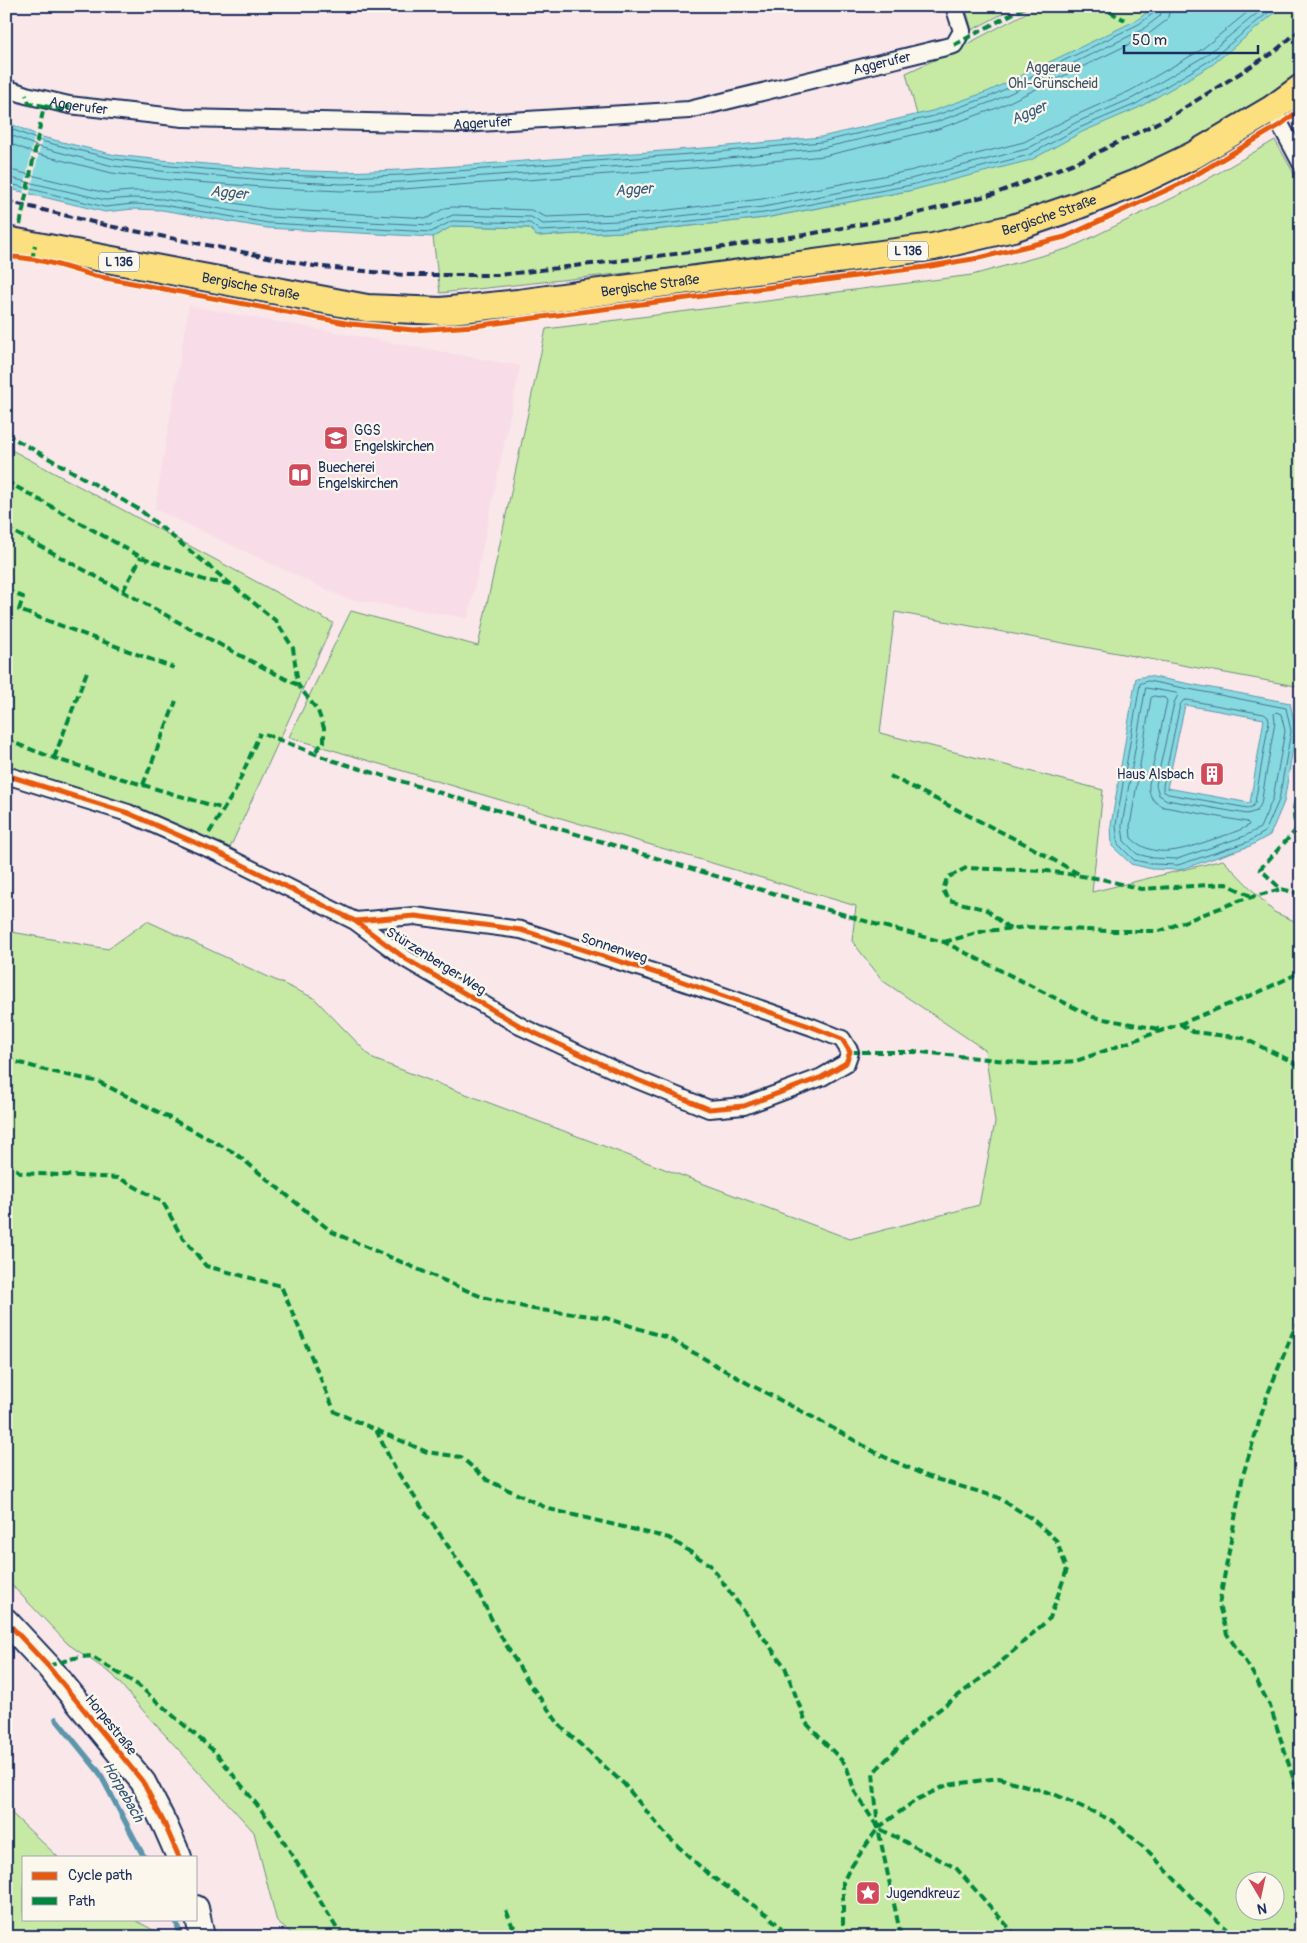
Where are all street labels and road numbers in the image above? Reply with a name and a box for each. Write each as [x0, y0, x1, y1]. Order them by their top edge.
street label: Aggerufer [851, 47, 912, 78]
street label: Aggerufer [48, 92, 109, 118]
street label: Aggerufer [453, 112, 513, 133]
street label: Bergische Straße [1000, 191, 1099, 239]
road number: L 136 [888, 242, 928, 260]
road number: L 136 [99, 252, 139, 272]
street label: Bergische Straße [200, 269, 301, 304]
street label: Bergische Straße [600, 270, 700, 300]
street label: Stürzenberger Weg [383, 923, 489, 999]
street label: Sonnenweg [578, 929, 650, 967]
street label: Horpestraße [81, 1691, 141, 1759]

